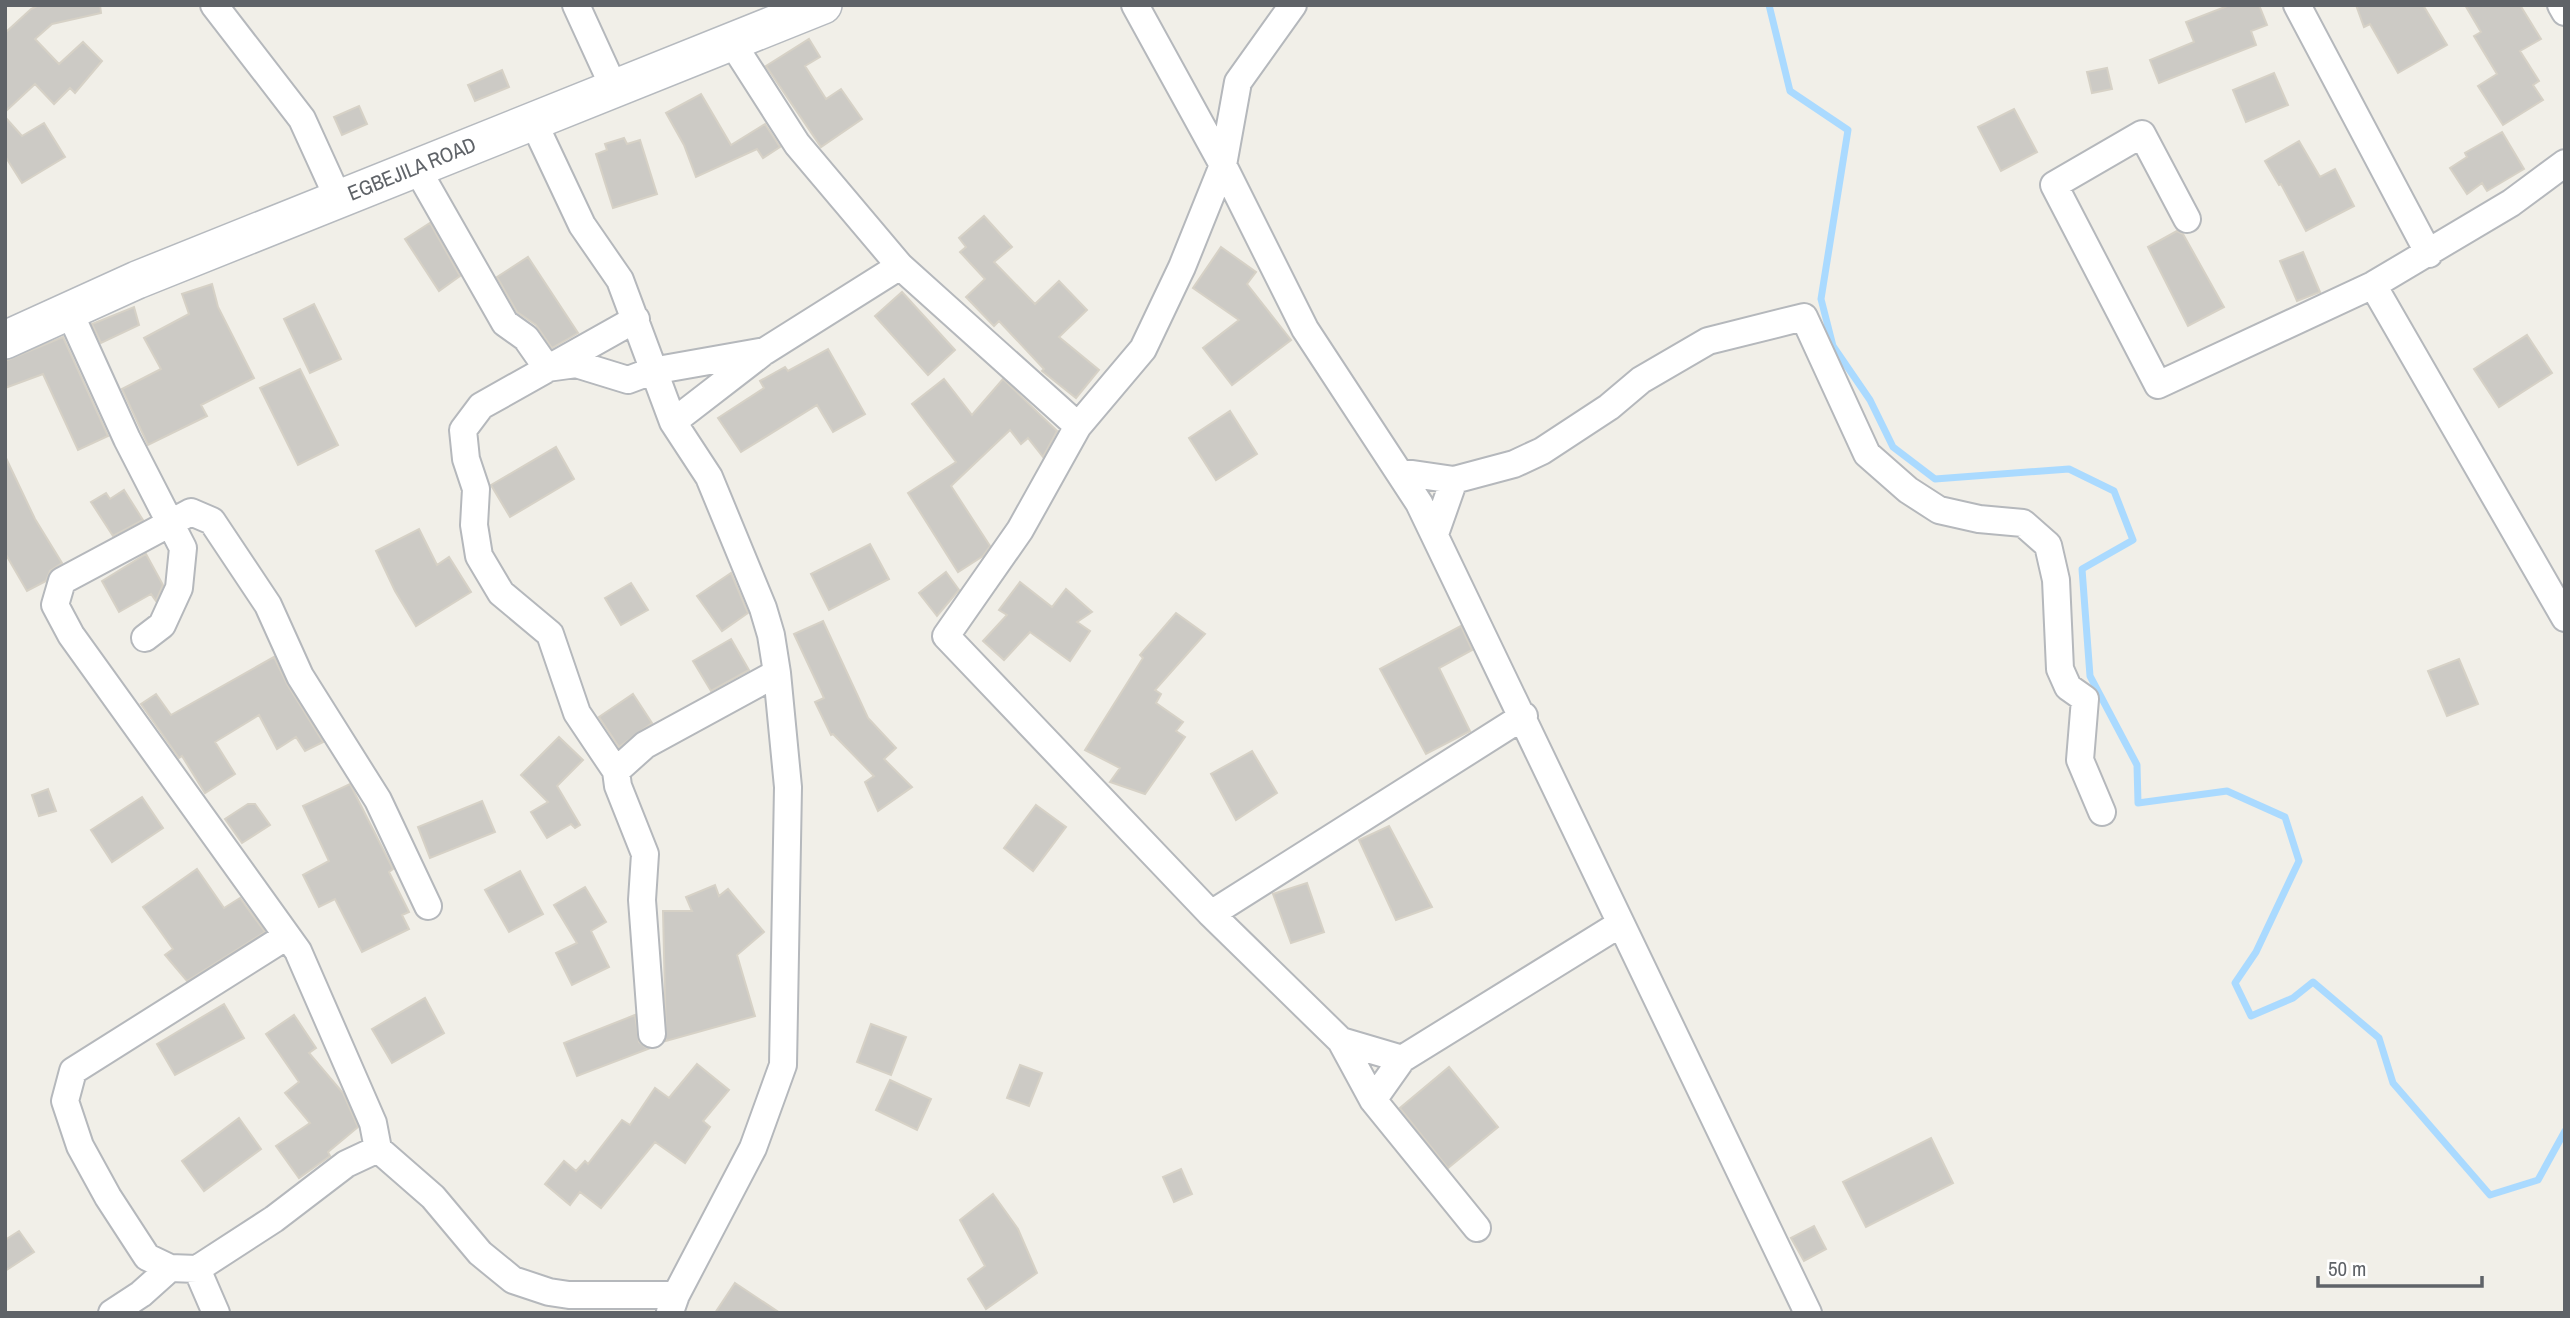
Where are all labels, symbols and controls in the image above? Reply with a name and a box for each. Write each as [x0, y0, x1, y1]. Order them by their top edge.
street label: EGBEJILA ROAD [343, 130, 480, 207]
scale bar [2318, 1244, 2482, 1288]
text: 50 m [2328, 1254, 2366, 1283]

